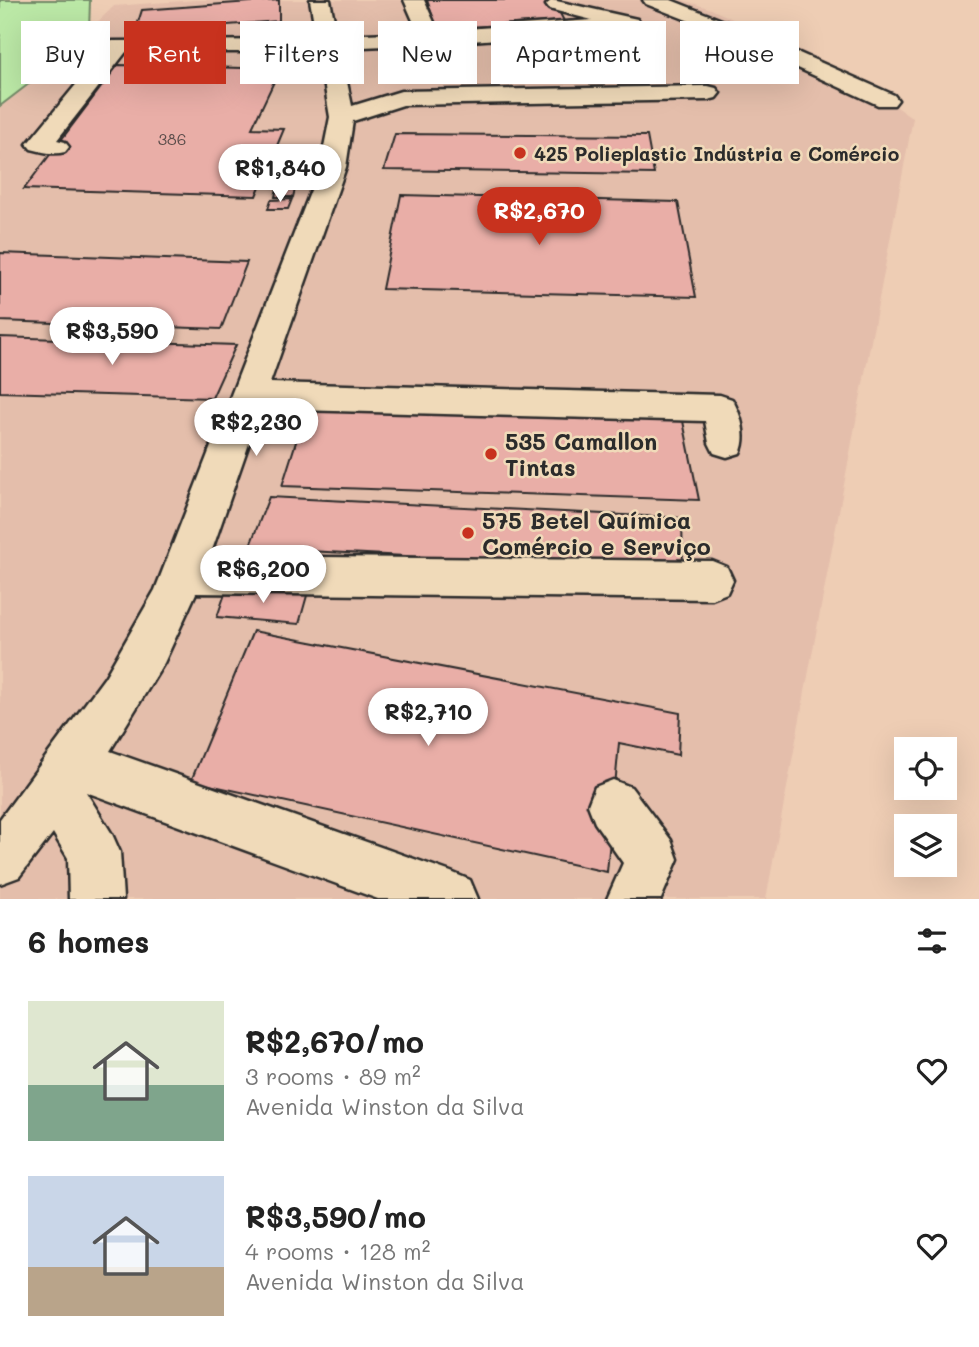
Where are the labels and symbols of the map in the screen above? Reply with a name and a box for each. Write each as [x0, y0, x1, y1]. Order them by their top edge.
house number: 386 [158, 128, 186, 149]
place label: 425 Polieplastic Indústria e Comércio [534, 141, 899, 166]
pin: R$1,840 [215, 144, 345, 204]
marker: 425 Polieplastic Indústria e Comércio [512, 145, 528, 161]
pin: R$2,670 [474, 188, 604, 247]
pin: R$3,590 [47, 308, 177, 367]
pin: R$2,230 [191, 398, 321, 458]
place label: 535 Camallon Tintas [505, 426, 657, 482]
marker: 535 Camallon Tintas [483, 446, 499, 462]
place label: 575 Betel Química Comércio e Serviço [482, 505, 711, 561]
marker: 575 Betel Química Comércio e Serviço [460, 525, 476, 541]
pin: R$6,200 [198, 546, 328, 605]
pin: R$2,710 [363, 688, 493, 748]

